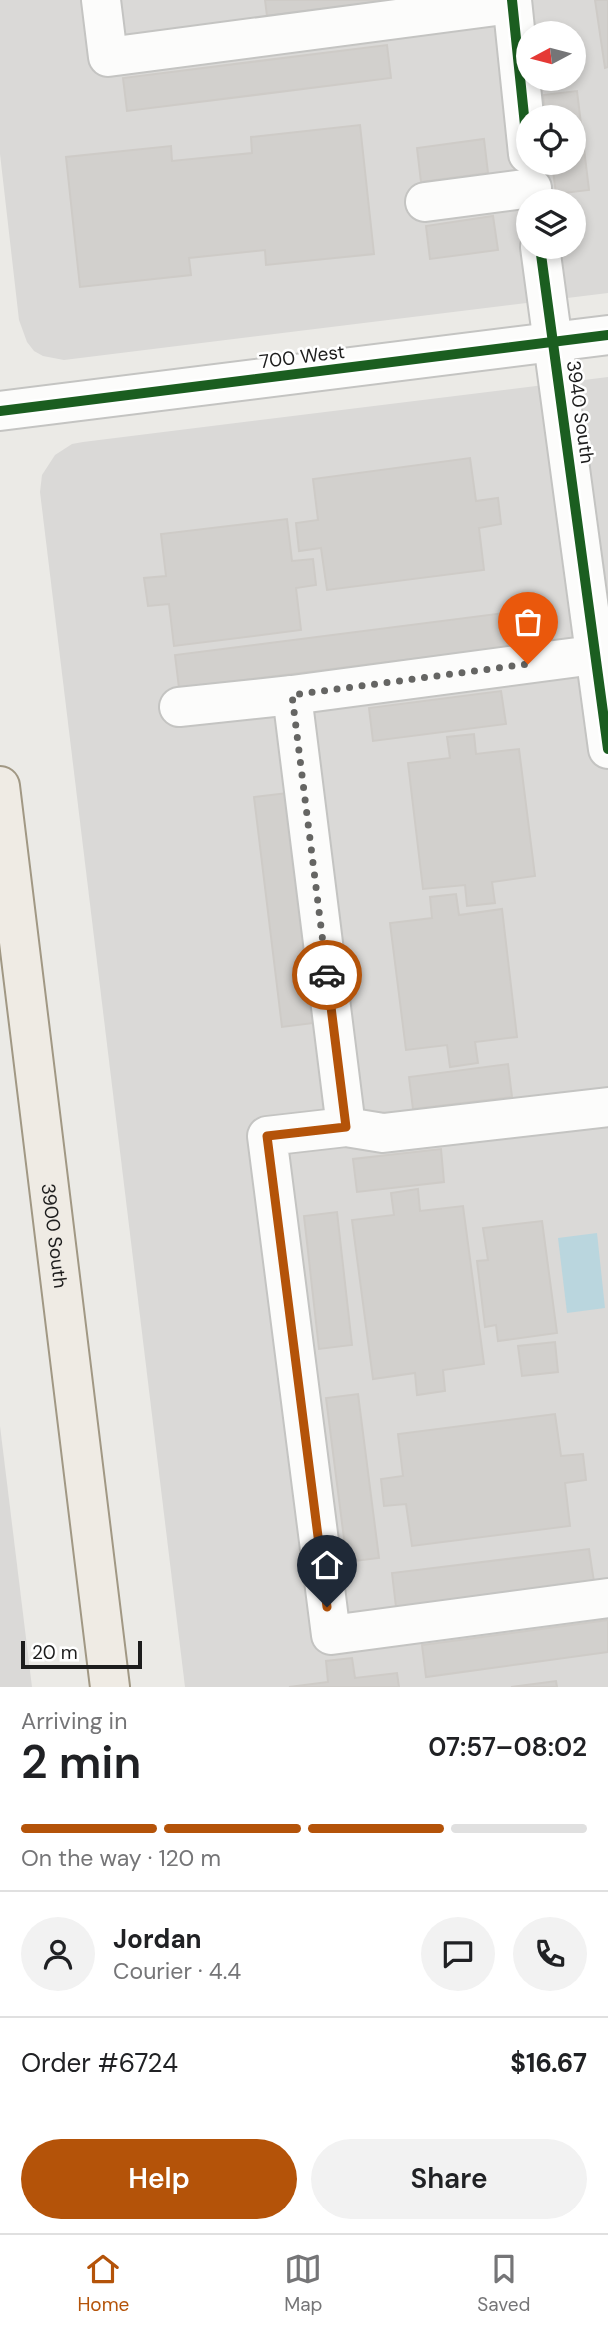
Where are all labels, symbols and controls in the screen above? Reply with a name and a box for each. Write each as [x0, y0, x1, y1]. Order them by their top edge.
north arrow [516, 21, 586, 91]
map controls [516, 21, 586, 259]
button: locate [516, 105, 586, 175]
button: layers [516, 189, 586, 259]
street label: 700 West [258, 339, 346, 374]
street label: 3940 South [561, 359, 600, 465]
pin [498, 592, 558, 664]
icon: bag [509, 603, 547, 641]
courier [292, 940, 362, 1010]
icon: car [308, 956, 346, 994]
street label: 3900 South [36, 1182, 73, 1289]
pin [297, 1535, 357, 1607]
icon: home [308, 1546, 346, 1584]
scale bar [21, 1638, 142, 1670]
text: 20 m [32, 1640, 78, 1665]
text: Arriving in [21, 1706, 127, 1736]
text: 07:57–08:02 [428, 1730, 587, 1764]
text: 2 min [21, 1732, 141, 1792]
text: On the way · 120 m [21, 1843, 221, 1873]
button: person [21, 1917, 95, 1991]
button: chat [421, 1917, 495, 1991]
button: phone [513, 1917, 587, 1991]
text: Jordan [113, 1922, 202, 1956]
text: Courier · 4.4 [113, 1956, 241, 1986]
text: Order #6724 [21, 2046, 178, 2080]
text: $16.67 [510, 2046, 587, 2080]
button: Help [21, 2139, 297, 2219]
button: Share [311, 2139, 587, 2219]
tab: Home [77, 2250, 129, 2317]
tab: Map [284, 2250, 322, 2317]
tab: Saved [477, 2250, 531, 2317]

